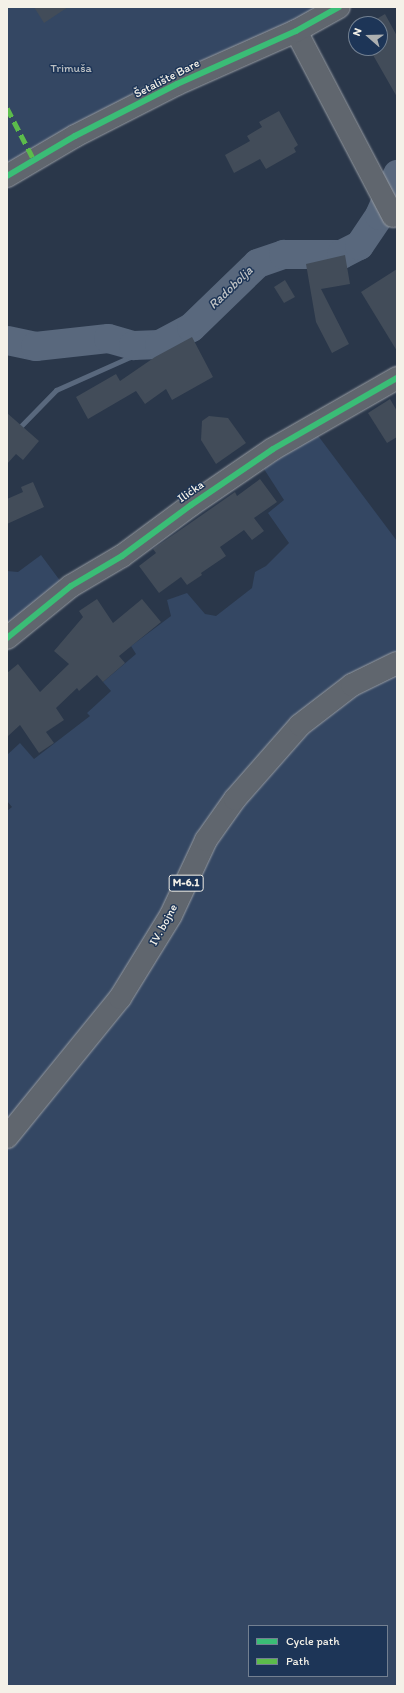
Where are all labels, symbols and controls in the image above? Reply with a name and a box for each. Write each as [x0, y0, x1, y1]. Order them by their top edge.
north arrow [348, 16, 388, 56]
text: N [350, 26, 365, 38]
street label: Šetalište Bare [132, 56, 202, 102]
park label: Trimuša [50, 62, 92, 76]
water label: Radobolja [206, 263, 256, 313]
street label: Ilićka [175, 478, 207, 506]
road number: M-6.1 [168, 874, 204, 892]
street label: IV. bojne [147, 902, 181, 948]
legend [248, 1625, 388, 1677]
text: Cycle path [286, 1634, 340, 1648]
text: Path [286, 1654, 309, 1668]

